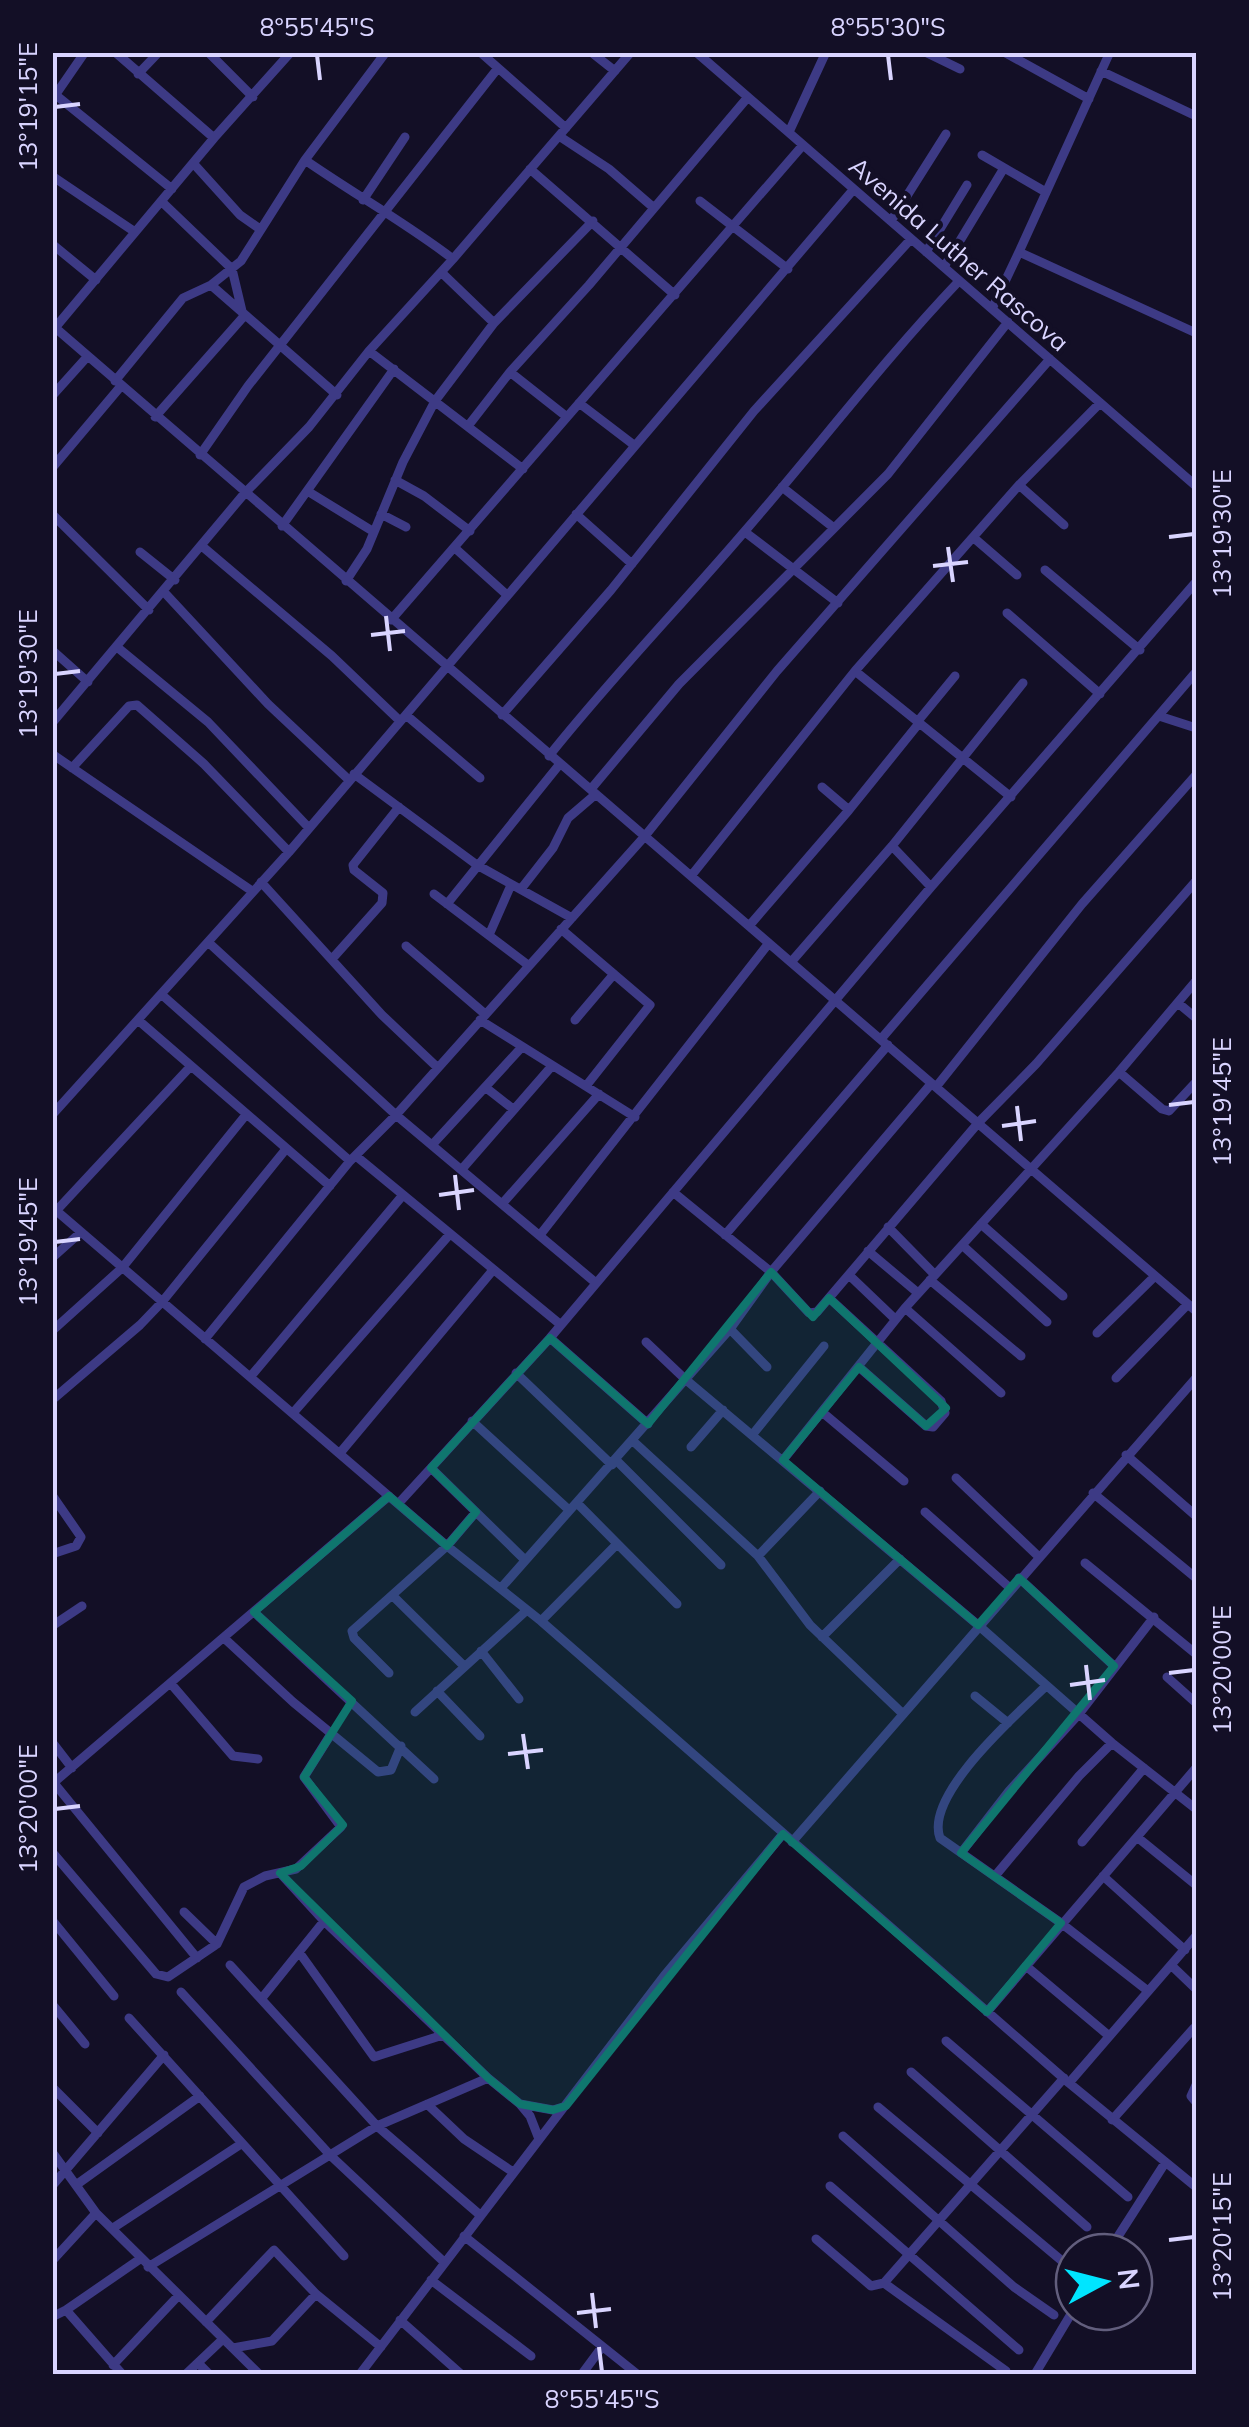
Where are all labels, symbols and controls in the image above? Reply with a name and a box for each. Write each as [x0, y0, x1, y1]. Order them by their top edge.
text: 8°55'45"S [259, 11, 375, 42]
text: 8°55'30"S [830, 11, 946, 42]
text: 13°19'15"E [12, 42, 43, 172]
street label: Avenida Luther Rascova [843, 150, 1075, 357]
text: 13°19'30"E [1206, 469, 1237, 599]
text: 13°19'30"E [12, 609, 43, 739]
text: 13°19'45"E [1206, 1037, 1237, 1167]
text: 13°19'45"E [12, 1177, 43, 1307]
text: 13°20'00"E [1206, 1605, 1237, 1735]
text: 13°20'00"E [12, 1744, 43, 1874]
text: 13°20'15"E [1206, 2172, 1237, 2302]
north arrow [1054, 2232, 1154, 2332]
text: N [1111, 2266, 1148, 2292]
text: 8°55'45"S [544, 2383, 660, 2414]

